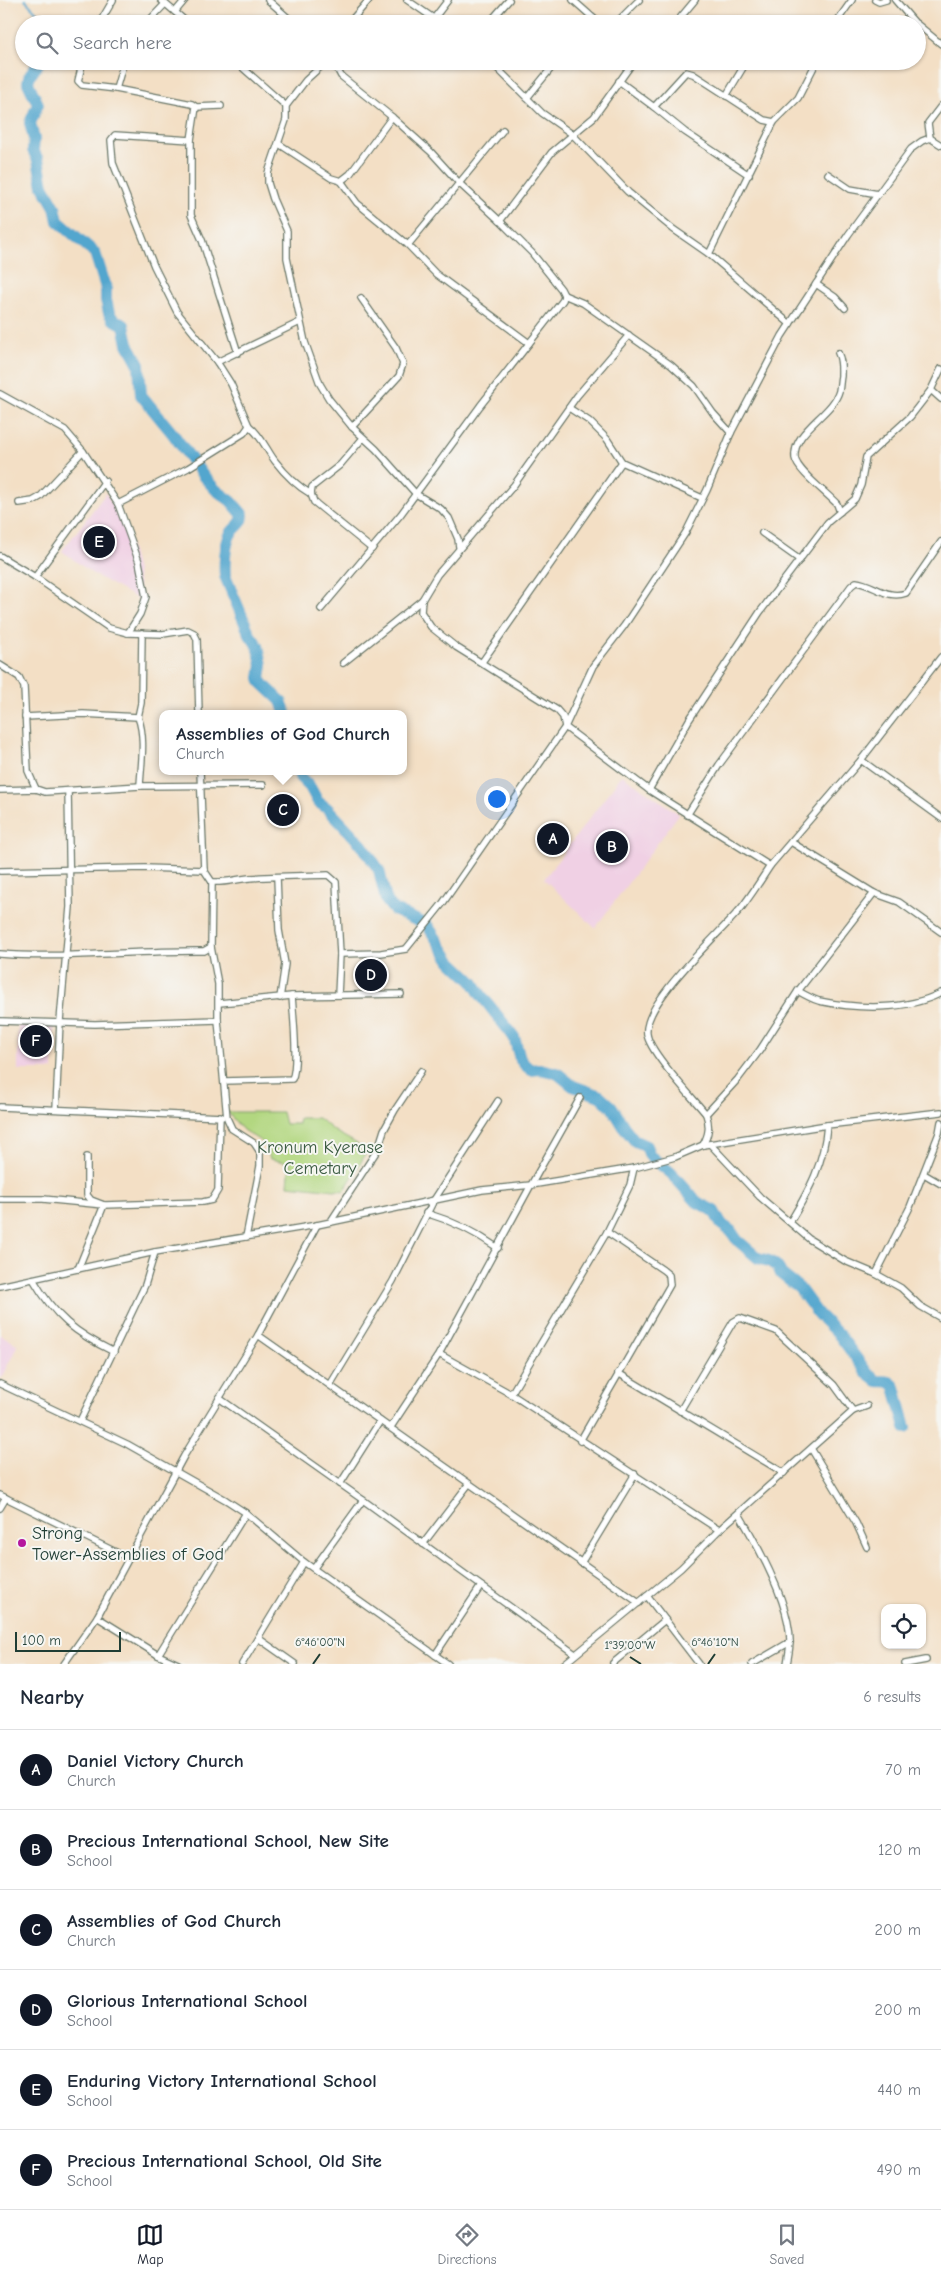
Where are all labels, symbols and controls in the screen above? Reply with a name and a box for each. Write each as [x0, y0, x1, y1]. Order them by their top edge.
search box [15, 15, 926, 70]
icon: search [33, 29, 61, 57]
text: Search here [73, 32, 172, 54]
pin: E [83, 523, 115, 561]
popup [159, 710, 407, 775]
text: Assemblies of God Church [176, 723, 390, 745]
text: Church [176, 745, 225, 763]
your location [484, 786, 510, 812]
pin: C [267, 791, 299, 829]
pin: A [537, 820, 569, 858]
pin: B [596, 828, 628, 866]
pin: D [355, 956, 387, 994]
pin: F [20, 1022, 52, 1060]
park label: Kronum Kyerase Cemetary [257, 1137, 383, 1179]
place label: Strong Tower-Assemblies of God [32, 1523, 224, 1565]
marker: Strong Tower-Assemblies of God [16, 1537, 28, 1549]
map controls [881, 1604, 926, 1649]
button: locate [881, 1604, 926, 1649]
scale bar [15, 1629, 121, 1652]
text: 100 m [22, 1632, 61, 1649]
text: 6°46'00"N [295, 1635, 345, 1649]
text: 6°46'10"N [691, 1635, 739, 1649]
text: 1°39'00"W [605, 1638, 656, 1652]
text: Nearby [20, 1685, 84, 1709]
text: 6 results [863, 1688, 921, 1706]
text: Daniel Victory Church [67, 1750, 244, 1772]
text: A [32, 1761, 40, 1779]
text: 70 m [885, 1761, 921, 1779]
text: Church [67, 1772, 116, 1790]
text: Precious International School, New Site [67, 1830, 389, 1852]
text: B [31, 1841, 41, 1859]
text: 120 m [878, 1841, 921, 1859]
text: School [67, 1852, 113, 1870]
text: Assemblies of God Church [67, 1910, 281, 1932]
text: C [31, 1921, 41, 1939]
text: 200 m [875, 1921, 921, 1939]
text: Church [67, 1932, 116, 1950]
text: Glorious International School [67, 1990, 308, 2012]
text: D [31, 2001, 41, 2019]
text: 200 m [875, 2001, 921, 2019]
text: School [67, 2012, 113, 2030]
text: Enduring Victory International School [67, 2070, 377, 2092]
text: E [31, 2081, 41, 2099]
text: 440 m [877, 2081, 921, 2099]
text: School [67, 2092, 113, 2110]
text: Precious International School, Old Site [67, 2150, 382, 2172]
text: F [31, 2161, 41, 2179]
text: 490 m [876, 2161, 921, 2179]
text: School [67, 2172, 113, 2190]
tab: Map [136, 2221, 164, 2268]
tab: Directions [437, 2221, 497, 2268]
tab: Saved [770, 2221, 805, 2268]

